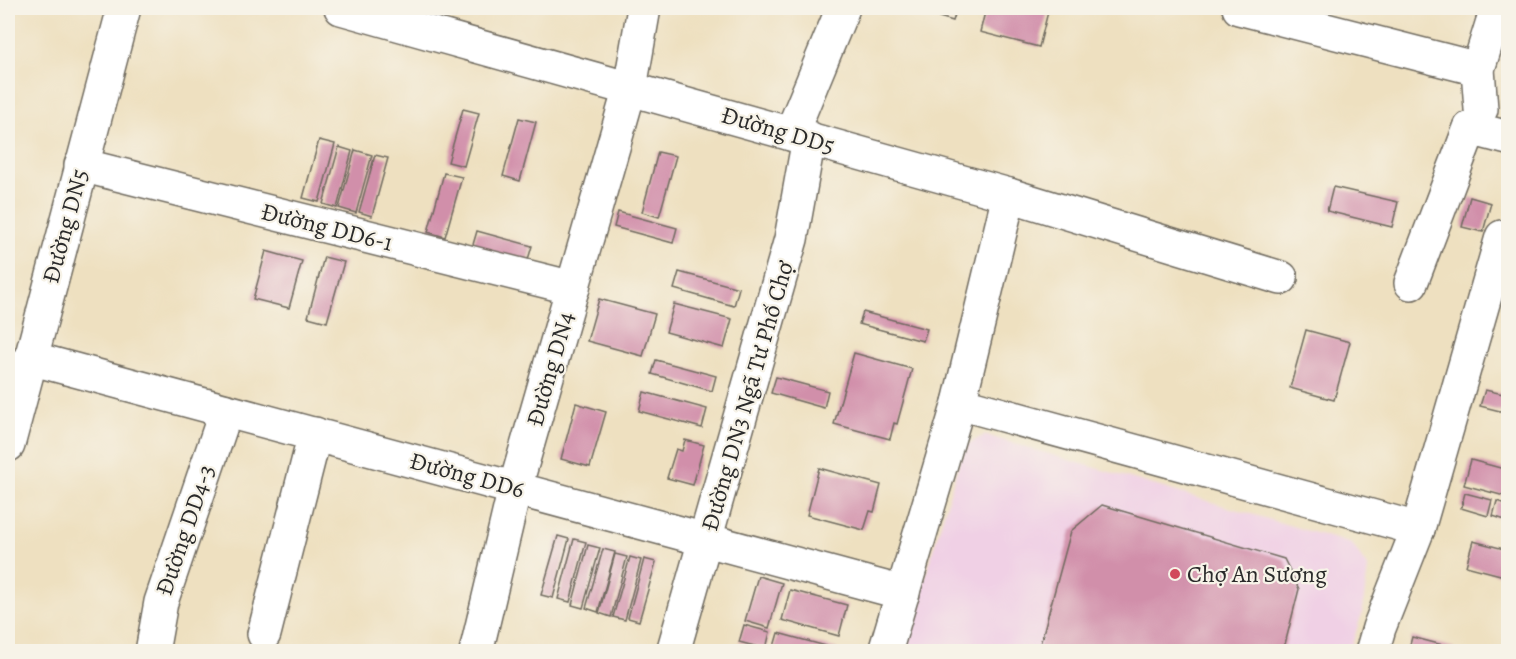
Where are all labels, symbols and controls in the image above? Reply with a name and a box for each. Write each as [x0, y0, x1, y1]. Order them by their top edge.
street label: Đường DD5 [717, 99, 839, 161]
street label: Đường DN5 [34, 165, 96, 287]
street label: Đường DD6-1 [258, 195, 396, 259]
street label: Đường DN3 Ngã Tư Phố Chợ [693, 256, 801, 535]
street label: Đường DN4 [518, 308, 582, 430]
street label: Đường DD6 [406, 444, 528, 506]
street label: Đường DD4-3 [148, 460, 222, 600]
place label: Chợ An Sương [1187, 558, 1327, 590]
marker: Chợ An Sương [1168, 567, 1182, 581]

